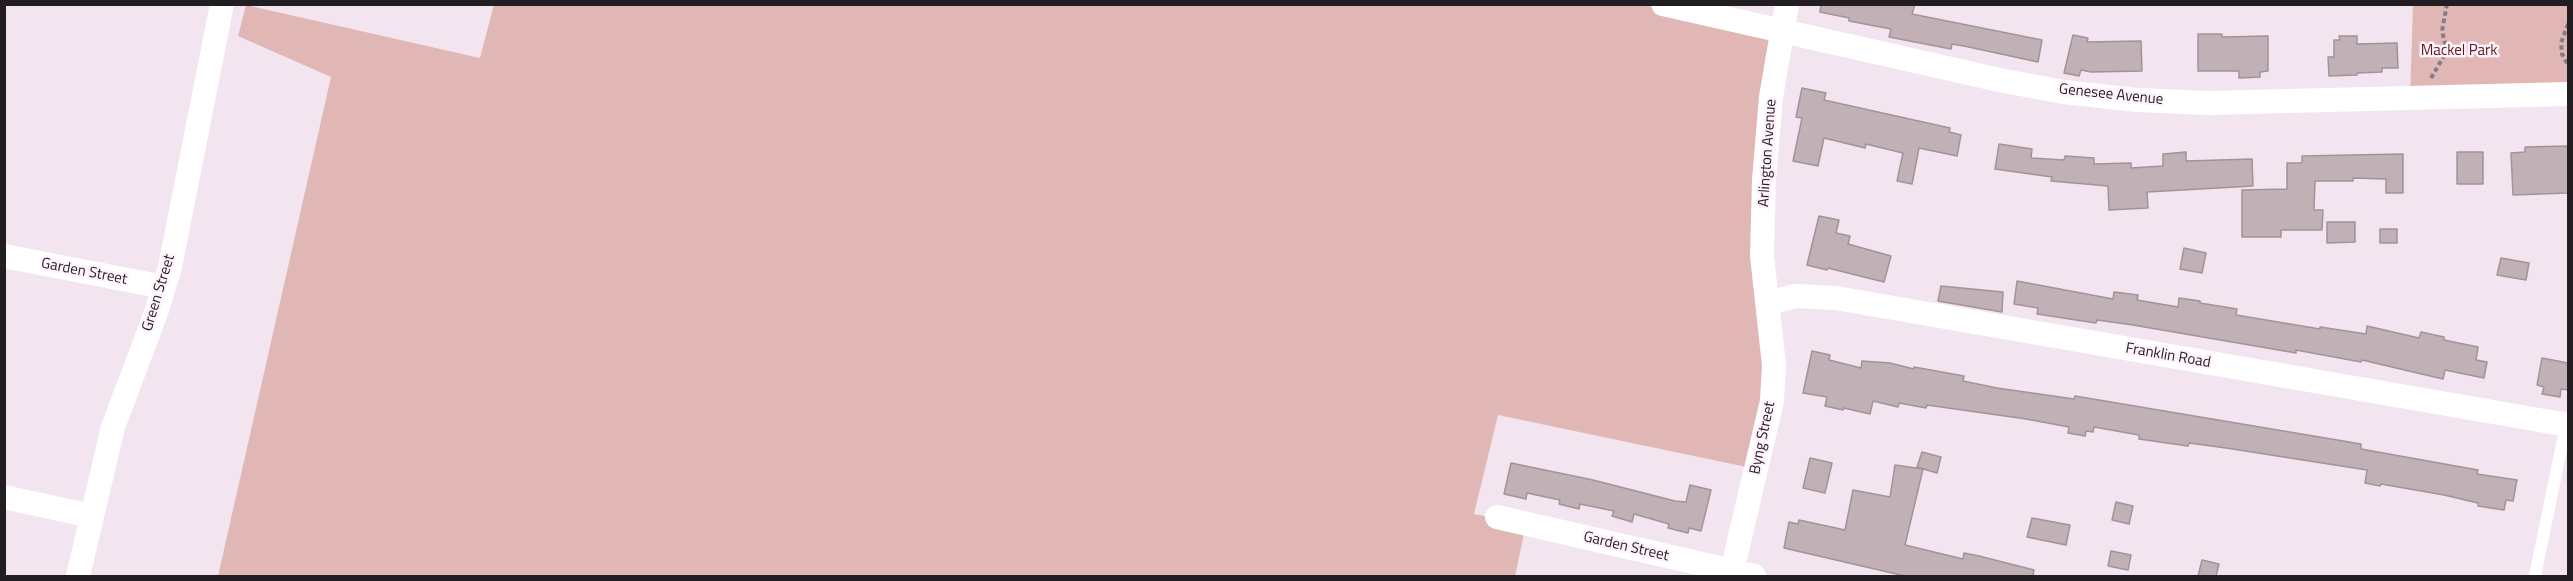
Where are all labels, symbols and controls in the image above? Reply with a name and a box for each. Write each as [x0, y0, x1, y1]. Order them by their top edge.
park label: Mackel Park [2421, 42, 2497, 60]
street label: Genesee Avenue [2058, 81, 2164, 109]
street label: Arlington Avenue [1755, 98, 1781, 208]
street label: Green Street [139, 252, 179, 334]
street label: Garden Street [39, 255, 129, 289]
street label: Franklin Road [2124, 340, 2212, 372]
street label: Byng Street [1746, 400, 1780, 476]
street label: Garden Street [1581, 528, 1671, 566]

